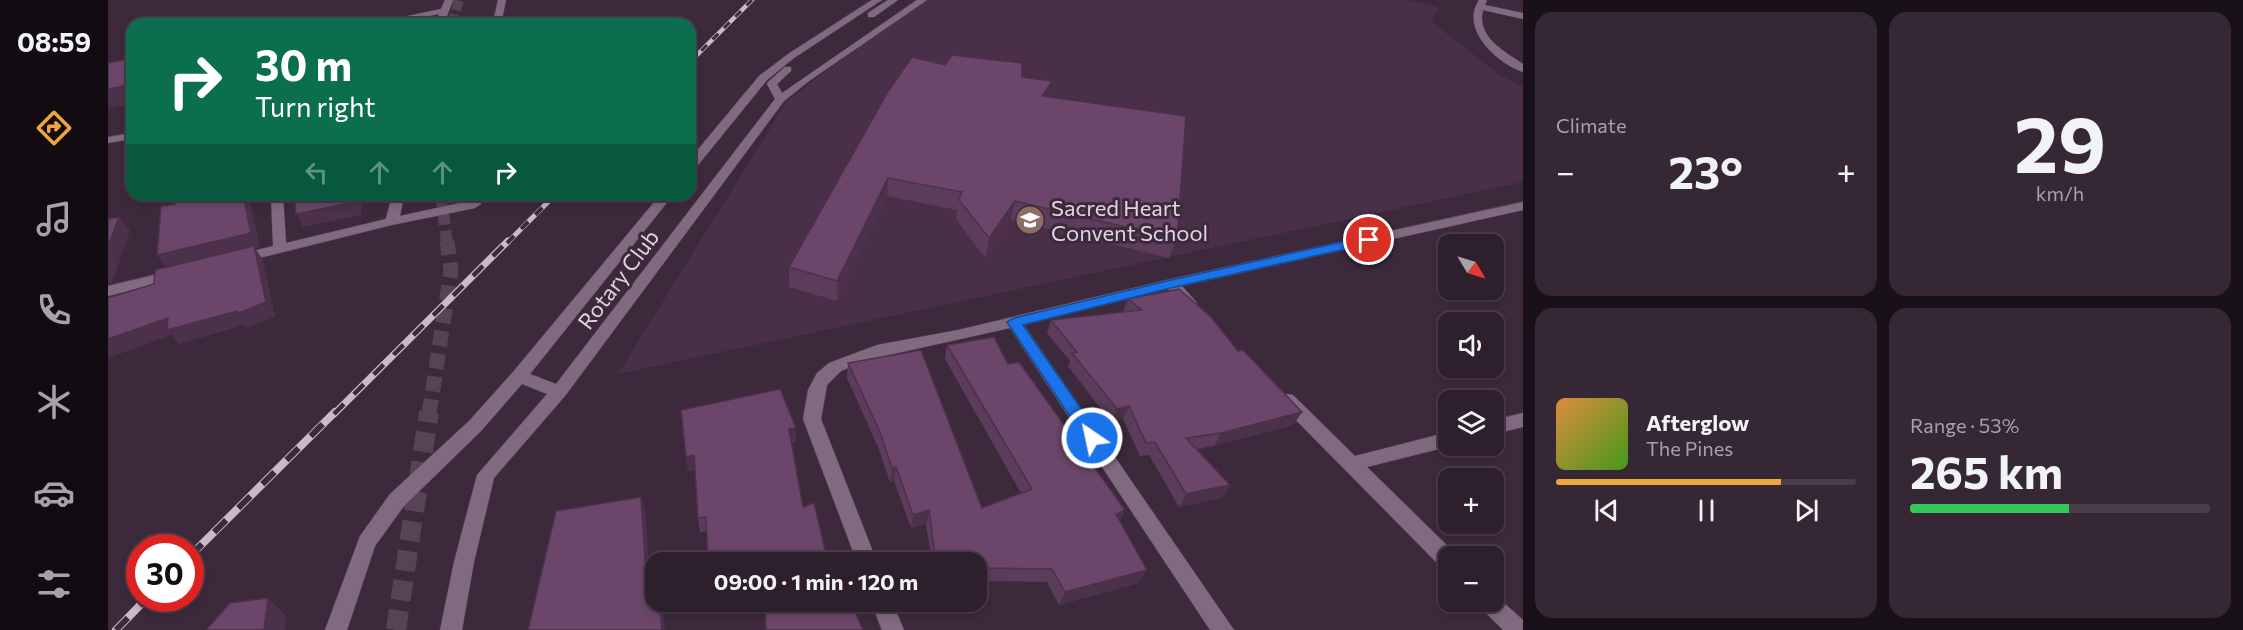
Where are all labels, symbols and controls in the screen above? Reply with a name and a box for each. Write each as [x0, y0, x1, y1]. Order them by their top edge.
text: 08:59 [17, 25, 91, 58]
text: 30 m [255, 38, 352, 90]
icon: right [156, 42, 234, 120]
text: Turn right [255, 90, 375, 123]
text: 29 [2014, 94, 2106, 189]
icon: directions [33, 107, 75, 149]
text: Climate [1556, 113, 1626, 137]
text: 23° [1669, 143, 1743, 198]
text: − [1556, 150, 1575, 191]
text: + [1837, 150, 1856, 191]
icon: left [300, 156, 333, 189]
icon: ahead [363, 156, 396, 189]
icon: ahead [426, 156, 459, 189]
icon: right [489, 156, 522, 189]
text: km/h [2036, 181, 2084, 205]
place label: Sacred Heart Convent School [1051, 194, 1208, 246]
icon: music [33, 198, 75, 240]
school or university icon: Sacred Heart Convent School [1014, 204, 1046, 236]
pin [1343, 214, 1394, 265]
icon: arrive [1352, 223, 1385, 256]
street label: Rotary Club [572, 224, 664, 334]
north arrow [1438, 234, 1504, 300]
map controls [1438, 234, 1504, 612]
icon: phone [33, 289, 75, 331]
button: sound [1438, 312, 1504, 378]
icon: climate [33, 381, 75, 423]
button: layers [1438, 390, 1504, 456]
position arrow [1060, 406, 1124, 470]
text: Afterglow [1646, 409, 1749, 436]
text: Range · 53% [1910, 413, 2019, 437]
text: The Pines [1646, 436, 1733, 460]
text: 265 km [1910, 443, 2063, 498]
button: + [1438, 468, 1504, 534]
icon: car [33, 472, 75, 514]
icon: previous [1590, 494, 1623, 527]
icon: pause [1690, 494, 1723, 527]
icon: next [1790, 494, 1823, 527]
speed limit sign: 30 [126, 534, 204, 612]
button: − [1438, 546, 1504, 612]
icon: filters [33, 563, 75, 605]
text: 09:00 · 1 min · 120 m [714, 568, 918, 595]

